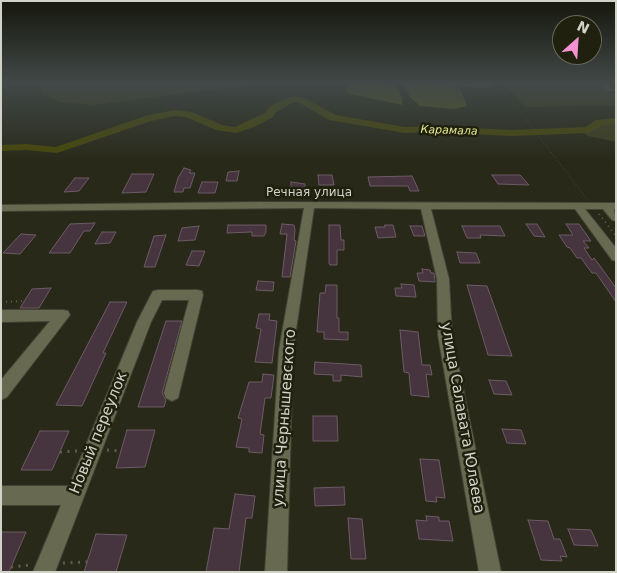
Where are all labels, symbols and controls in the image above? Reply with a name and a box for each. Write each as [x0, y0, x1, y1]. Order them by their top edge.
north arrow [552, 15, 602, 65]
text: N [574, 18, 592, 37]
water label: Карамала [420, 123, 478, 139]
street label: Речная улица [266, 186, 352, 200]
street label: улица Салавата Юлаева [436, 321, 488, 515]
street label: улица Чернышевского [270, 328, 300, 508]
street label: Новый переулок [66, 369, 132, 497]

